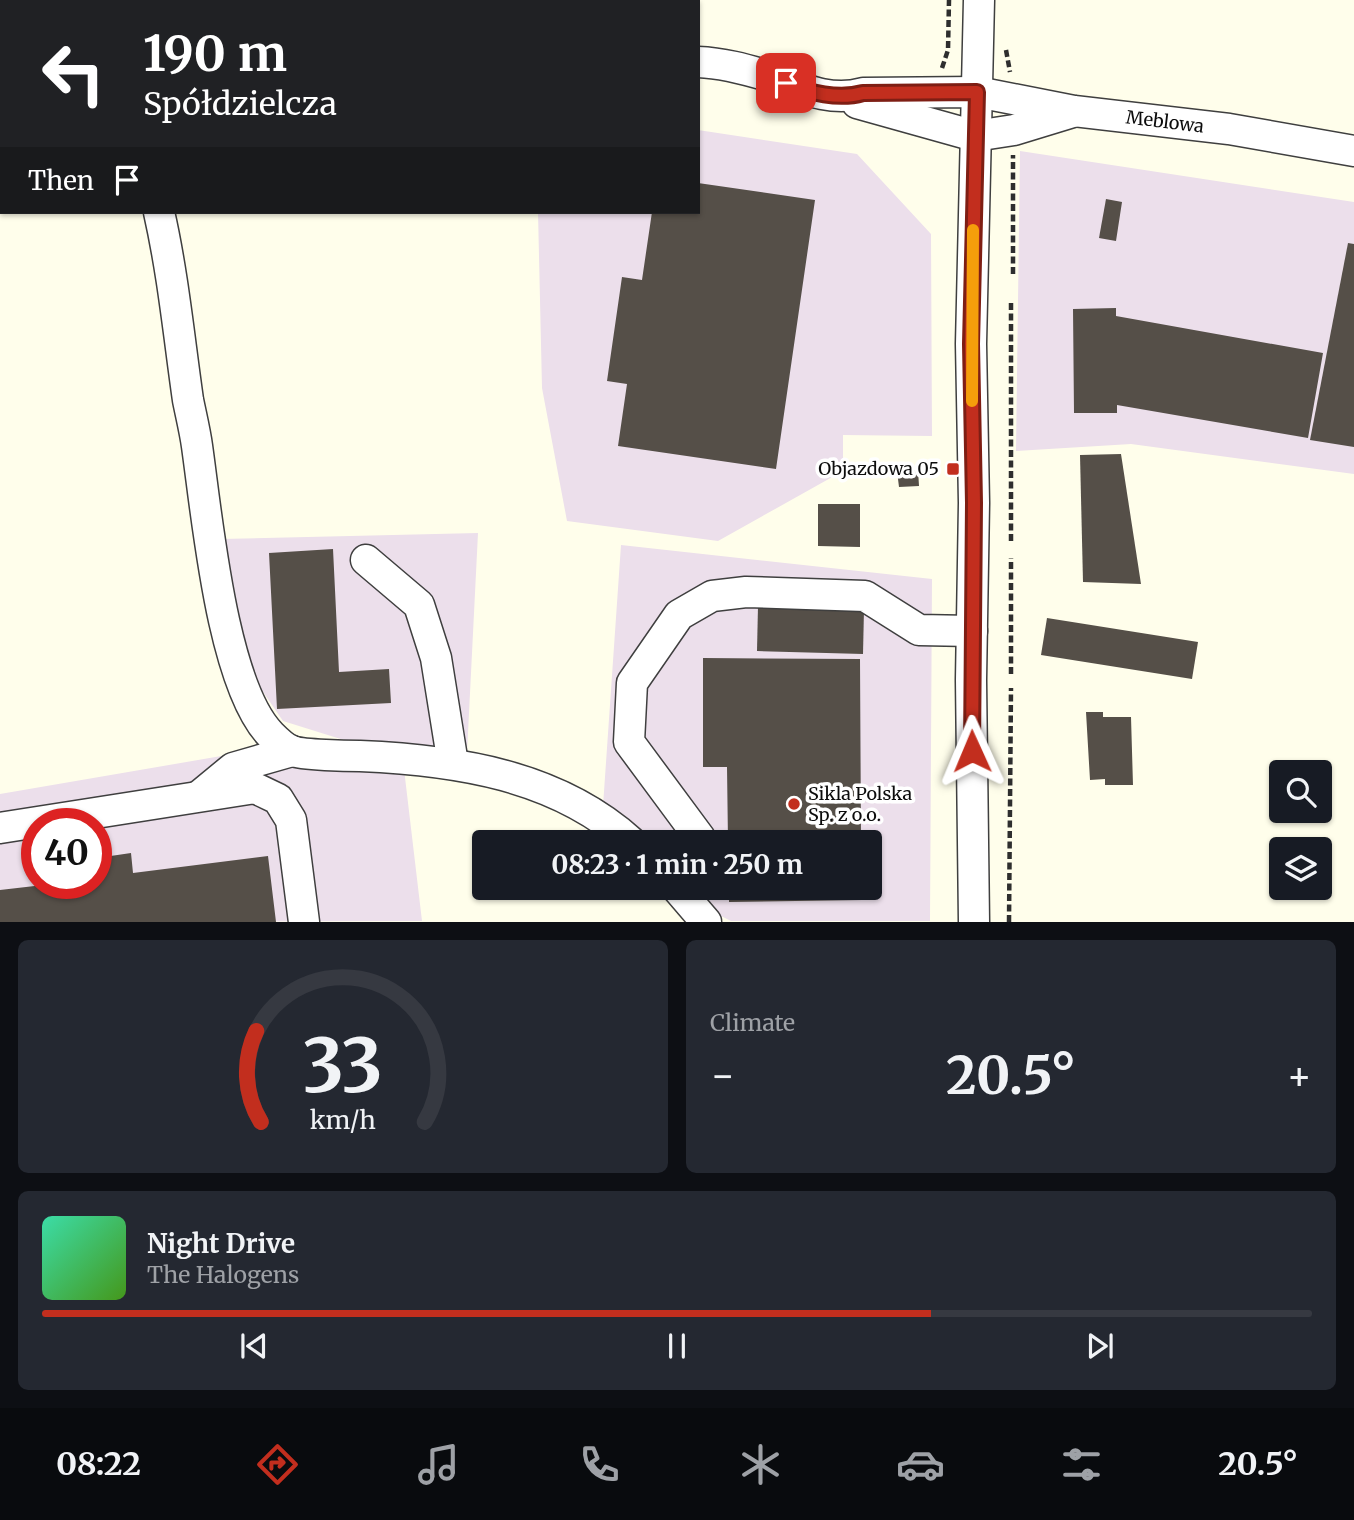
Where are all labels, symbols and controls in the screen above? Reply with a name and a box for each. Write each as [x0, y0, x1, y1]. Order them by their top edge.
text: 190 m [143, 23, 287, 84]
icon: left [28, 28, 119, 119]
pin [756, 53, 816, 113]
icon: arrive [767, 64, 805, 102]
text: Spółdzielcza [143, 84, 337, 124]
street label: Meblowa [1125, 105, 1206, 138]
icon: arrive [108, 161, 146, 199]
text: Then [28, 164, 94, 197]
place label: Objazdowa 05 [818, 457, 939, 480]
marker: Objazdowa 05 [945, 461, 961, 477]
position arrow [935, 714, 1009, 788]
map controls [1269, 760, 1332, 900]
button: search [1269, 760, 1332, 823]
place label: Sikla Polska Sp. z o.o. [808, 782, 912, 826]
marker: Sikla Polska Sp. z o.o. [786, 796, 802, 812]
speed limit sign: 40 [21, 808, 112, 899]
button: layers [1269, 837, 1332, 900]
text: 08:23 · 1 min · 250 m [551, 848, 803, 881]
text: Climate [710, 1008, 795, 1037]
text: 33 [303, 1021, 383, 1113]
text: 20.5° [946, 1043, 1076, 1108]
text: − [710, 1052, 735, 1099]
text: + [1287, 1052, 1312, 1099]
text: km/h [310, 1104, 376, 1136]
text: Night Drive [147, 1227, 295, 1260]
text: The Halogens [147, 1260, 299, 1289]
icon: previous [235, 1327, 273, 1365]
icon: pause [658, 1327, 696, 1365]
icon: next [1081, 1327, 1119, 1365]
icon: directions [253, 1440, 302, 1489]
icon: music [414, 1440, 463, 1489]
icon: phone [575, 1440, 624, 1489]
icon: climate [736, 1440, 785, 1489]
icon: car [896, 1440, 945, 1489]
icon: filters [1057, 1440, 1106, 1489]
text: 08:22 [56, 1444, 141, 1484]
text: 20.5° [1218, 1444, 1298, 1484]

